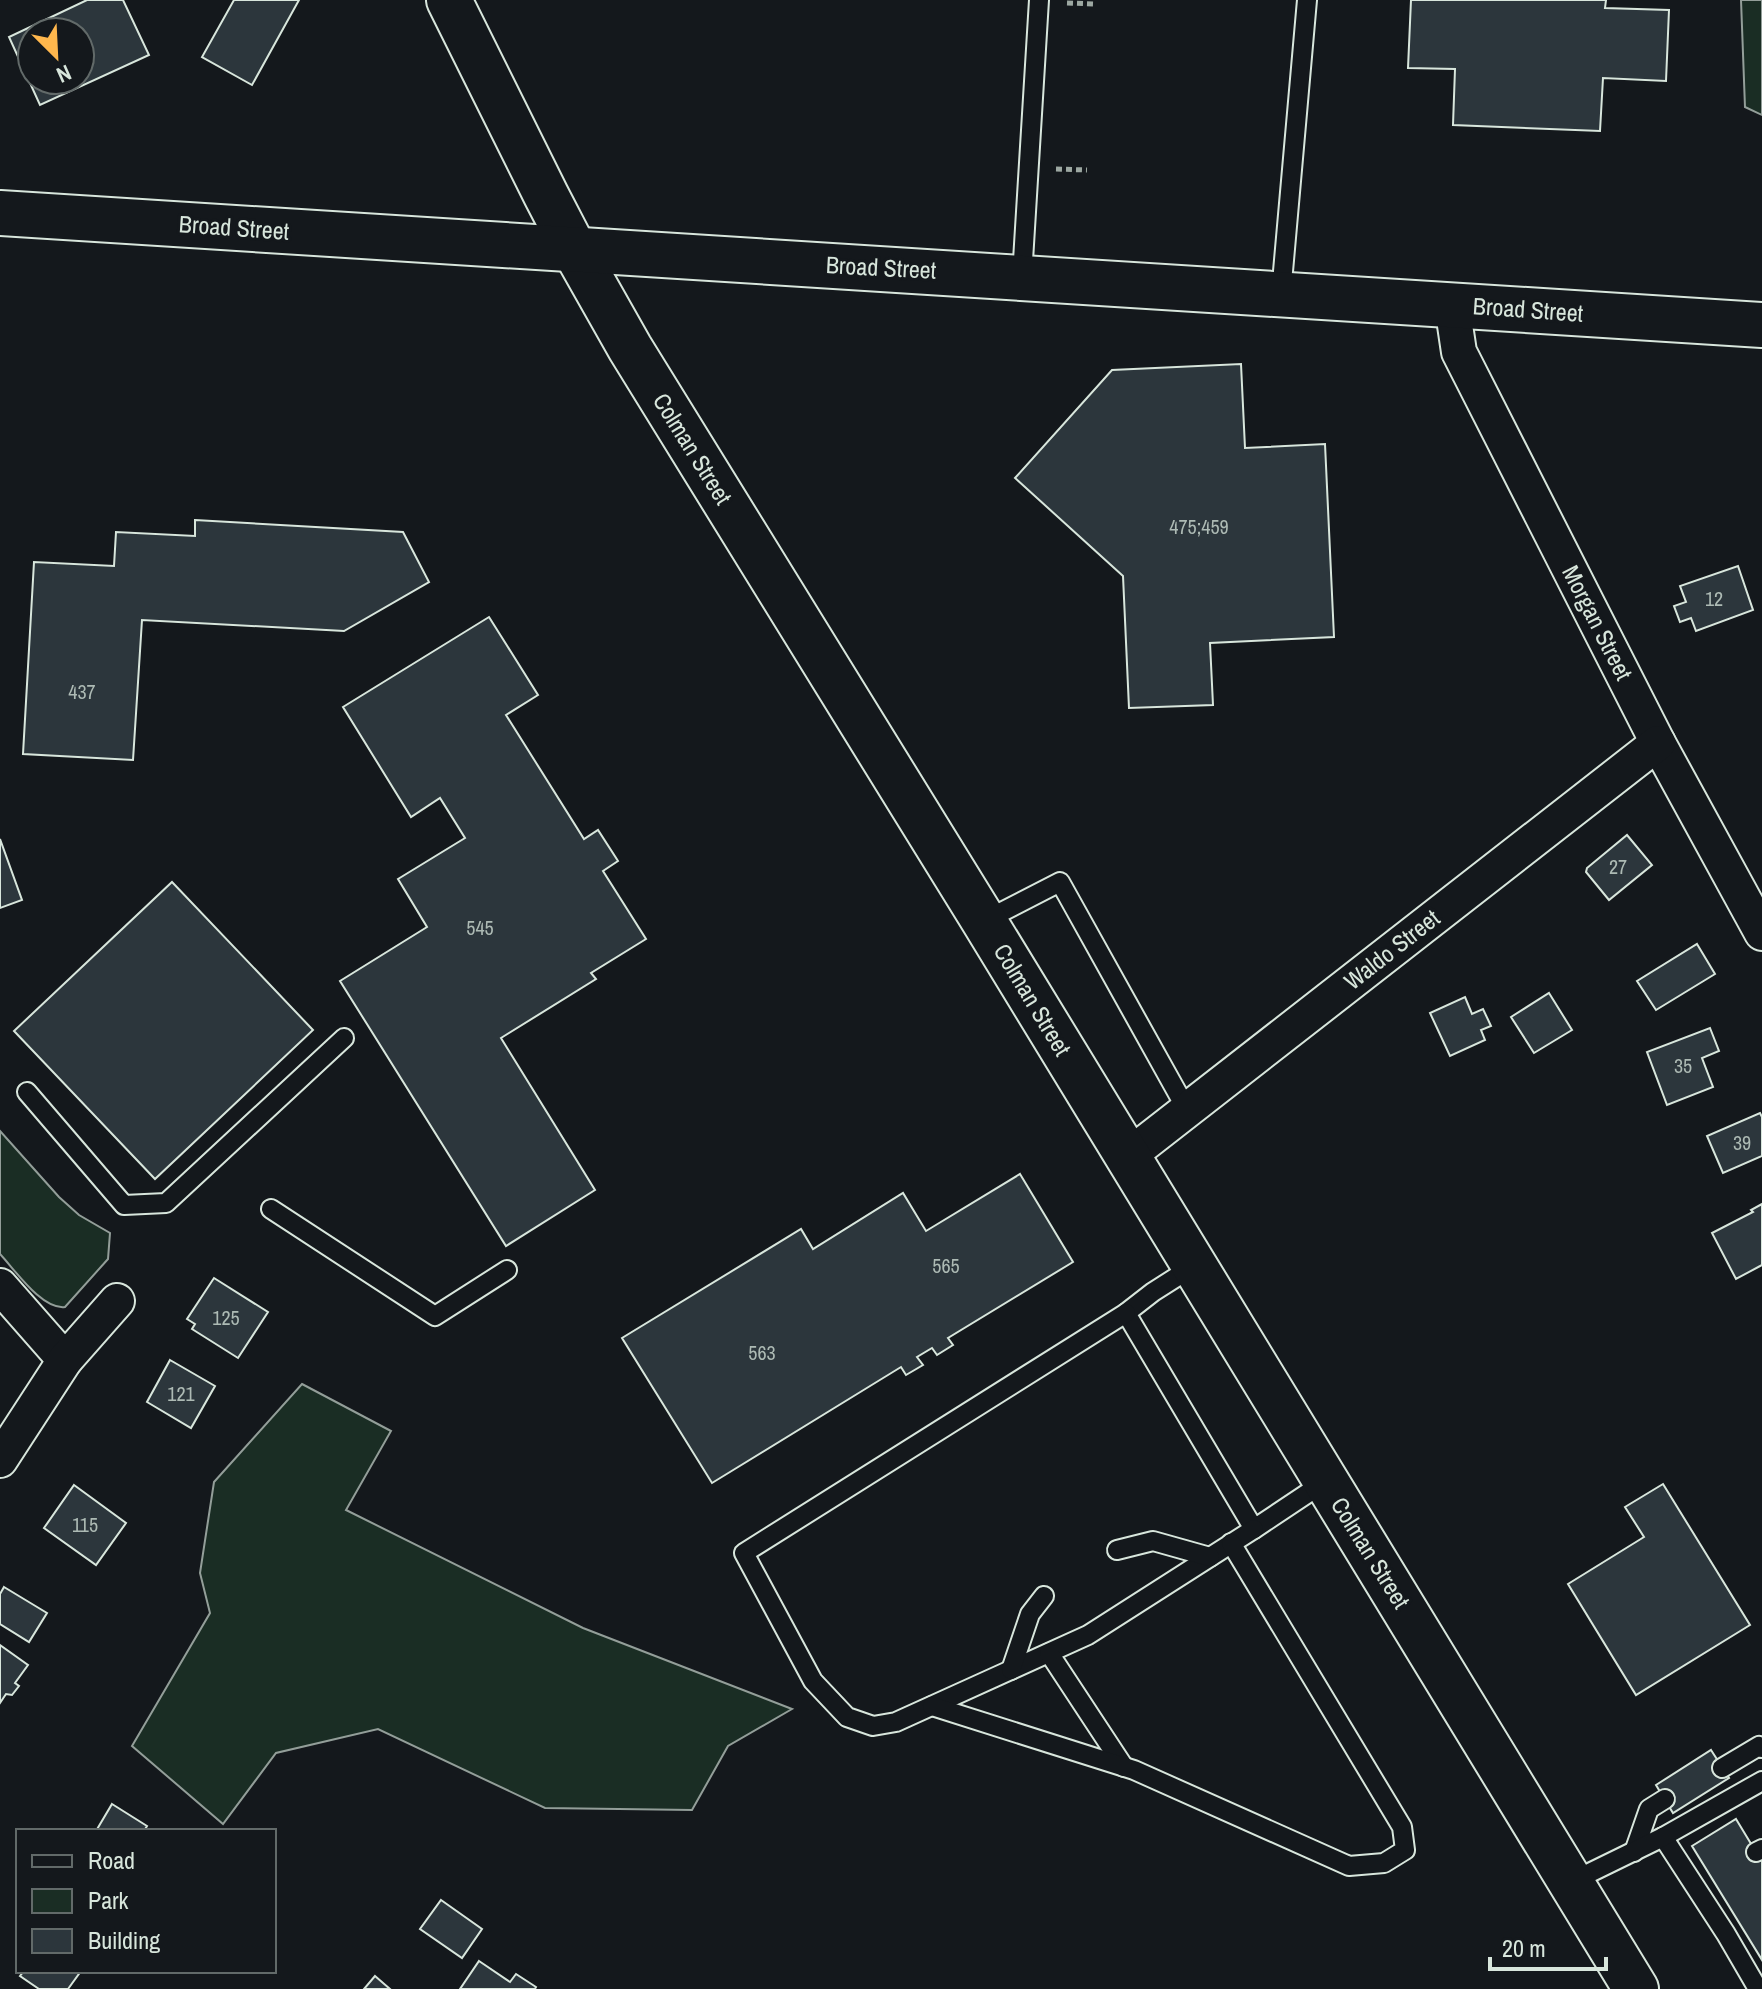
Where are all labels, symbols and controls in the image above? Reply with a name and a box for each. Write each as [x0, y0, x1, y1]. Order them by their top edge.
north arrow [16, 16, 96, 96]
text: N [52, 58, 76, 91]
street label: Broad Street [178, 207, 291, 247]
street label: Broad Street [825, 248, 938, 286]
street label: Broad Street [1472, 289, 1585, 329]
street label: Colman Street [646, 387, 740, 511]
house number: 475;459 [1169, 513, 1229, 540]
street label: Morgan Street [1555, 560, 1641, 686]
house number: 12 [1705, 585, 1723, 612]
house number: 437 [68, 678, 96, 705]
house number: 27 [1609, 853, 1627, 880]
street label: Waldo Street [1337, 901, 1446, 997]
house number: 545 [466, 914, 494, 941]
street label: Colman Street [987, 937, 1079, 1062]
house number: 35 [1674, 1052, 1692, 1079]
house number: 39 [1733, 1129, 1751, 1156]
house number: 565 [932, 1252, 960, 1279]
house number: 125 [212, 1304, 240, 1331]
house number: 563 [748, 1339, 776, 1366]
house number: 121 [167, 1380, 195, 1407]
street label: Colman Street [1324, 1491, 1418, 1615]
house number: 115 [72, 1511, 98, 1538]
legend [16, 1829, 276, 1973]
text: Road [88, 1844, 135, 1876]
text: Park [88, 1884, 129, 1916]
scale bar [1490, 1921, 1606, 1971]
text: Building [88, 1924, 160, 1956]
text: 20 m [1502, 1932, 1546, 1964]

